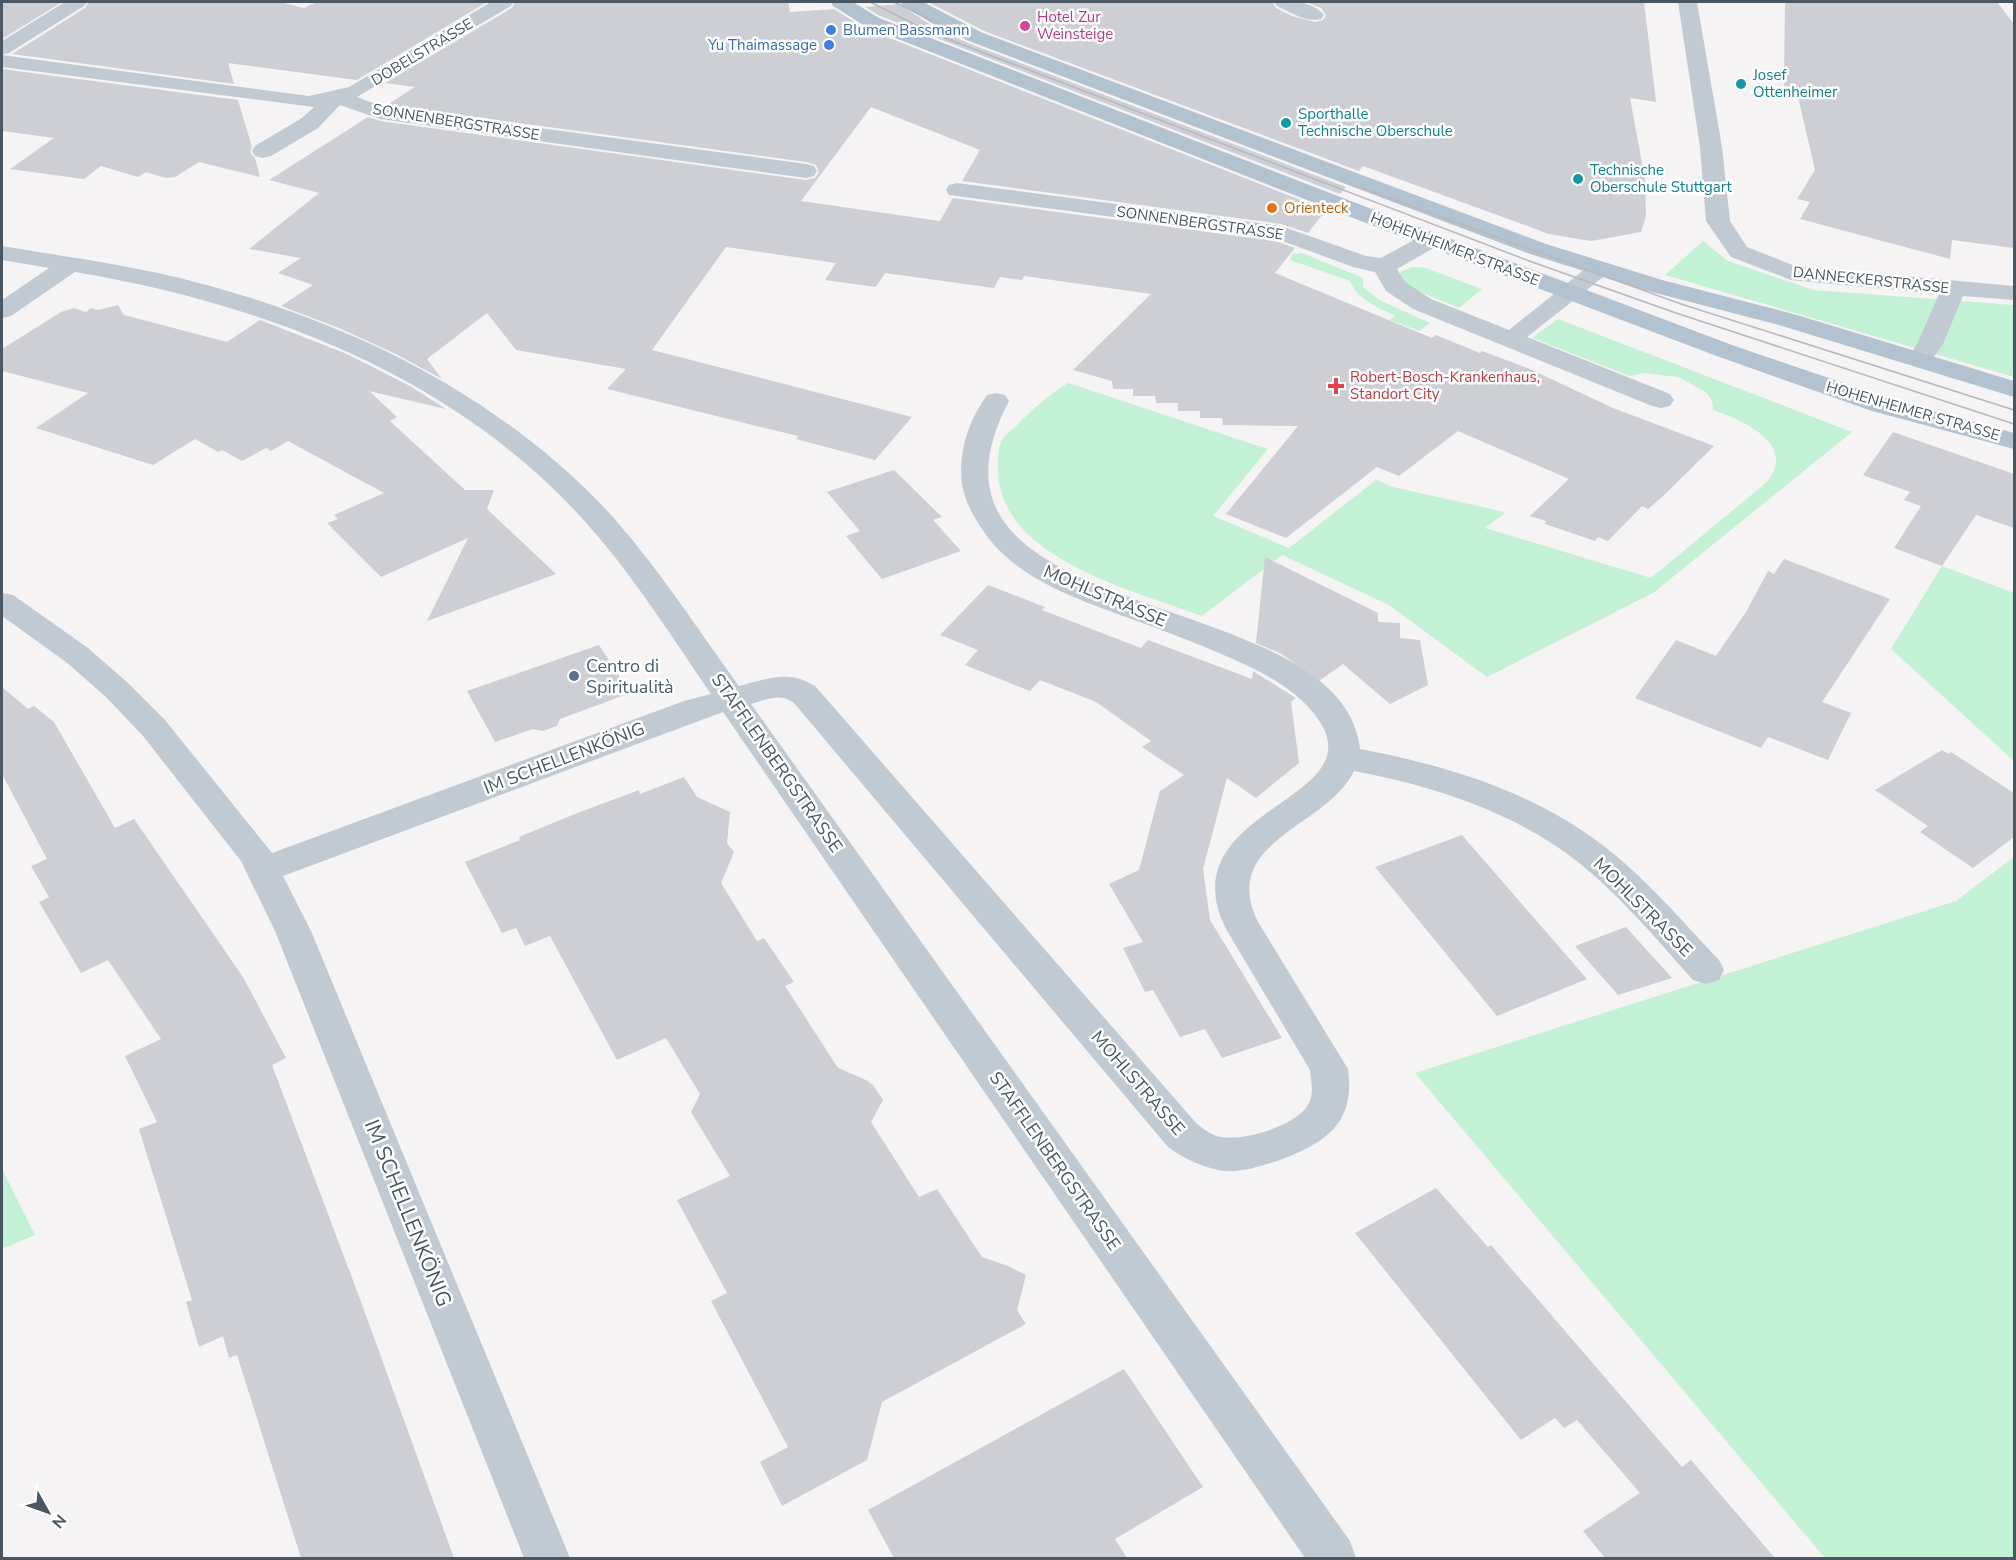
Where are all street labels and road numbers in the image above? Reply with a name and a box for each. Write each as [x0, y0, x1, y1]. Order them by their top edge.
street label: DOBELSTRASSE [367, 14, 477, 90]
street label: SONNENBERGSTRASSE [371, 99, 541, 145]
street label: SONNENBERGSTRASSE [1115, 201, 1285, 245]
street label: HOHENHEIMER STRASSE [1368, 207, 1542, 291]
street label: DANNECKERSTRASSE [1792, 262, 1950, 298]
street label: HOHENHEIMER STRASSE [1824, 377, 2002, 445]
street label: MOHLSTRASSE [1040, 559, 1170, 633]
street label: STAFFLENBERGSTRASSE [706, 669, 848, 857]
street label: IM SCHELLENKÖNIG [480, 716, 648, 800]
street label: MOHLSTRASSE [1588, 852, 1698, 962]
street label: MOHLSTRASSE [1086, 1026, 1190, 1140]
street label: STAFFLENBERGSTRASSE [984, 1067, 1126, 1255]
street label: IM SCHELLENKÖNIG [358, 1115, 458, 1311]

